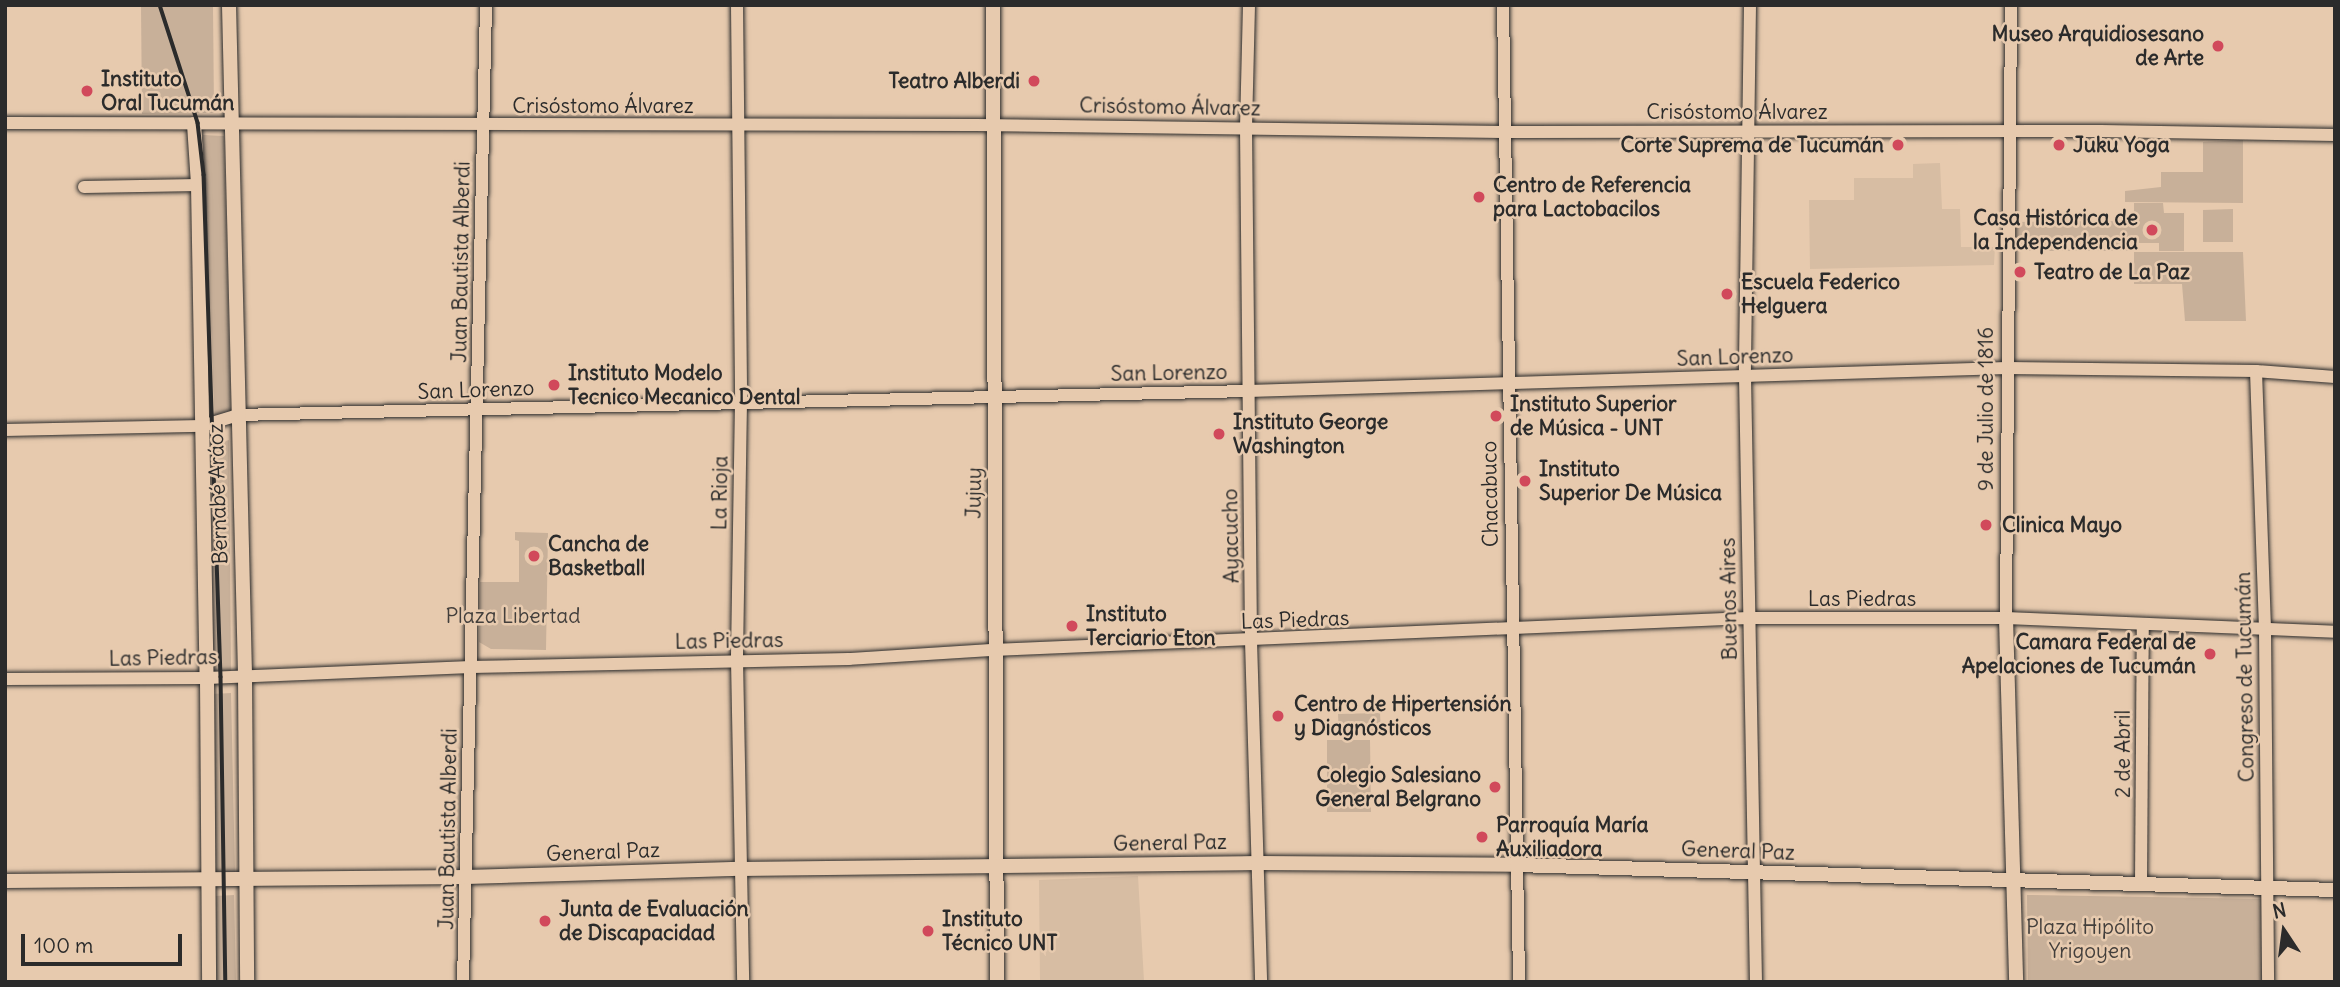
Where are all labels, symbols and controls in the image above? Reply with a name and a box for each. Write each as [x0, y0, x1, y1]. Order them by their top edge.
place label: Museo Arquidiosesano de Arte [1992, 21, 2204, 71]
marker: Museo Arquidiosesano de Arte [2210, 38, 2226, 54]
place label: Instituto Oral Tucumán [101, 66, 234, 116]
place label: Teatro Alberdi [888, 68, 1020, 94]
marker: Teatro Alberdi [1026, 73, 1042, 89]
marker: Instituto Oral Tucumán [79, 83, 95, 99]
street label: Crisóstomo Álvarez [512, 93, 694, 119]
street label: Crisóstomo Álvarez [1079, 93, 1261, 121]
street label: Crisóstomo Álvarez [1646, 99, 1828, 125]
place label: Corte Suprema de Tucumán [1621, 132, 1884, 158]
place label: Juku Yoga [2073, 132, 2170, 158]
marker: Corte Suprema de Tucumán [1890, 137, 1906, 153]
marker: Juku Yoga [2051, 137, 2067, 153]
street label: Juan Bautista Alberdi [447, 161, 475, 363]
place label: Centro de Referencia para Lactobacilos [1493, 172, 1691, 222]
marker: Centro de Referencia para Lactobacilos [1471, 189, 1487, 205]
place label: Casa Histórica de la Independencia [1973, 205, 2138, 255]
marker: Casa Histórica de la Independencia [2144, 222, 2160, 238]
place label: Teatro de La Paz [2034, 259, 2190, 285]
marker: Teatro de La Paz [2012, 264, 2028, 280]
place label: Escuela Federico Helguera [1741, 269, 1900, 319]
marker: Escuela Federico Helguera [1719, 286, 1735, 302]
street label: 9 de Julio de 1816 [1973, 327, 1999, 491]
street label: San Lorenzo [1676, 342, 1794, 372]
street label: San Lorenzo [1110, 359, 1228, 387]
place label: Instituto Modelo Tecnico Mecanico Dental [568, 360, 801, 410]
street label: San Lorenzo [417, 375, 535, 405]
marker: Instituto Modelo Tecnico Mecanico Dental [546, 377, 562, 393]
place label: Instituto Superior de Música - UNT [1510, 391, 1677, 441]
marker: Instituto Superior de Música - UNT [1488, 408, 1504, 424]
place label: Instituto George Washington [1233, 409, 1388, 459]
street label: Bernabé Aráoz [203, 423, 233, 565]
marker: Instituto George Washington [1211, 426, 1227, 442]
street label: Chacabuco [1476, 441, 1504, 547]
street label: La Rioja [707, 455, 733, 531]
place label: Instituto Superior De Música [1539, 456, 1722, 506]
street label: Jujuy [961, 467, 987, 519]
marker: Instituto Superior De Música [1517, 473, 1533, 489]
street label: Ayacucho [1218, 488, 1244, 584]
place label: Clinica Mayo [2002, 512, 2122, 538]
marker: Clinica Mayo [1976, 515, 1996, 535]
place label: Cancha de Basketball [548, 531, 649, 581]
street label: Buenos Aires [1715, 537, 1743, 661]
marker: Cancha de Basketball [526, 548, 542, 564]
street label: Congreso de Tucumán [2231, 571, 2259, 783]
street label: Las Piedras [1808, 586, 1916, 612]
place label: Instituto Terciario Eton [1086, 601, 1216, 651]
park label: Plaza Libertad [445, 603, 581, 629]
street label: Las Piedras [1240, 606, 1350, 634]
marker: Instituto Terciario Eton [1064, 618, 1080, 634]
street label: Las Piedras [674, 627, 784, 655]
place label: Camara Federal de Apelaciones de Tucumán [1962, 629, 2196, 679]
street label: Las Piedras [108, 644, 218, 672]
marker: Camara Federal de Apelaciones de Tucumán [2202, 646, 2218, 662]
place label: Centro de Hipertensión y Diagnósticos [1294, 691, 1512, 741]
marker: Centro de Hipertensión y Diagnósticos [1268, 706, 1288, 726]
street label: 2 de Abril [2110, 710, 2136, 798]
street label: Juan Bautista Alberdi [434, 728, 462, 930]
place label: Colegio Salesiano General Belgrano [1315, 762, 1481, 812]
marker: Colegio Salesiano General Belgrano [1487, 779, 1503, 795]
place label: Parroquía María Auxiliadora [1496, 812, 1649, 862]
street label: General Paz [1113, 829, 1227, 857]
marker: Parroquía María Auxiliadora [1474, 829, 1490, 845]
street label: General Paz [1681, 836, 1795, 866]
street label: General Paz [546, 837, 660, 867]
place label: Junta de Evaluación de Discapacidad [559, 896, 749, 946]
north arrow [2249, 896, 2319, 966]
text: N [2270, 897, 2288, 924]
place label: Instituto Técnico UNT [942, 906, 1058, 956]
marker: Junta de Evaluación de Discapacidad [537, 913, 553, 929]
park label: Plaza Hipólito Yrigoyen [2026, 914, 2154, 964]
scale bar [24, 920, 186, 964]
marker: Instituto Técnico UNT [920, 923, 936, 939]
text: 100 m [34, 932, 93, 959]

